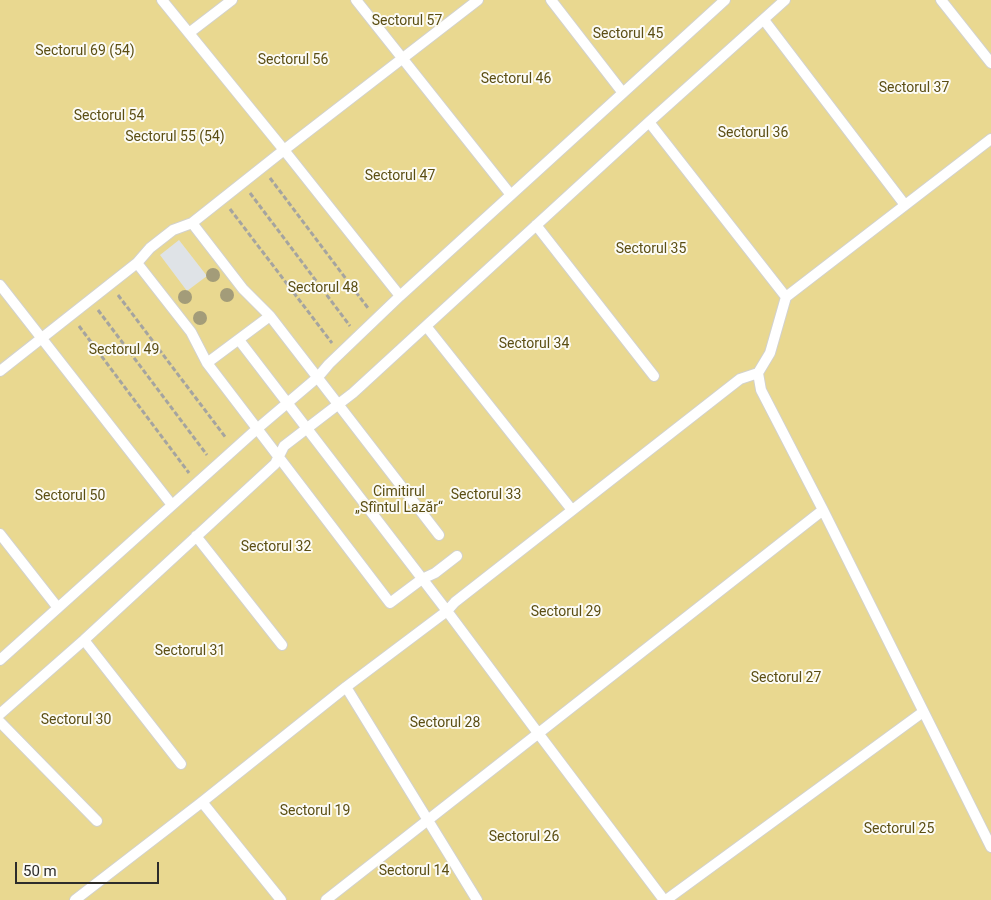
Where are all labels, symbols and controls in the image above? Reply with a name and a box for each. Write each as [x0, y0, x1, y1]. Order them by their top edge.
park label: Sectorul 57 [372, 13, 442, 29]
park label: Sectorul 45 [593, 26, 663, 42]
park label: Sectorul 69 (54) [35, 43, 135, 59]
park label: Sectorul 56 [258, 52, 328, 68]
park label: Sectorul 46 [481, 71, 551, 87]
park label: Sectorul 37 [879, 80, 949, 96]
park label: Sectorul 54 [74, 108, 144, 124]
park label: Sectorul 36 [718, 125, 788, 141]
park label: Sectorul 55 (54) [125, 129, 225, 145]
park label: Sectorul 47 [365, 168, 435, 184]
park label: Sectorul 35 [616, 241, 686, 257]
park label: Sectorul 48 [288, 280, 358, 296]
park label: Sectorul 34 [499, 336, 569, 352]
park label: Sectorul 49 [89, 342, 159, 358]
park label: Cimitirul „Sfîntul Lazăr“ [355, 484, 443, 516]
park label: Sectorul 33 [451, 487, 521, 503]
park label: Sectorul 50 [35, 488, 105, 504]
park label: Sectorul 32 [241, 539, 311, 555]
park label: Sectorul 29 [531, 604, 601, 620]
park label: Sectorul 31 [155, 643, 225, 659]
park label: Sectorul 27 [751, 670, 821, 686]
park label: Sectorul 30 [41, 712, 111, 728]
park label: Sectorul 28 [410, 715, 480, 731]
park label: Sectorul 19 [280, 803, 350, 819]
park label: Sectorul 25 [864, 821, 934, 837]
park label: Sectorul 26 [489, 829, 559, 845]
scale bar [18, 852, 161, 884]
text: 50 m [23, 862, 57, 880]
park label: Sectorul 14 [379, 863, 449, 879]

